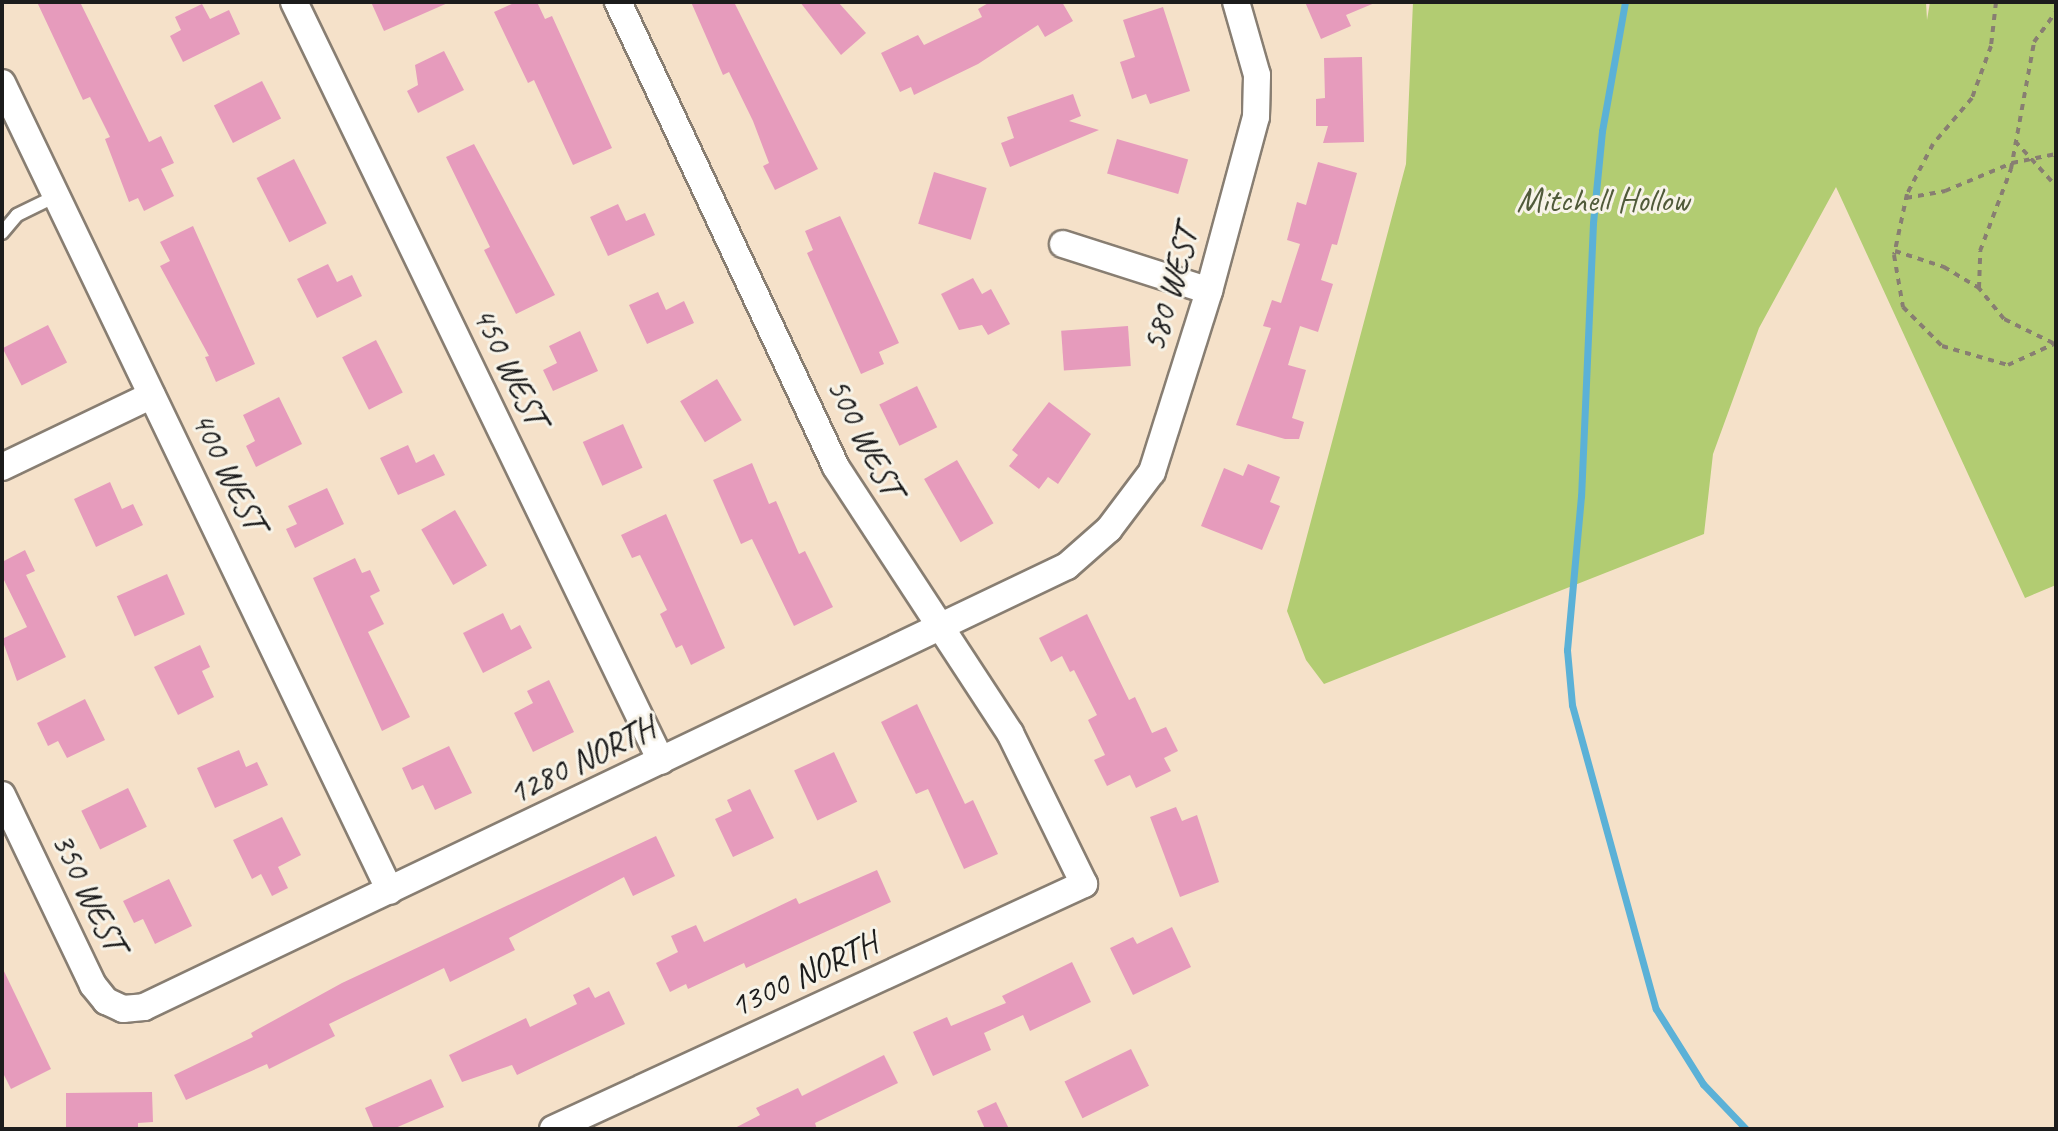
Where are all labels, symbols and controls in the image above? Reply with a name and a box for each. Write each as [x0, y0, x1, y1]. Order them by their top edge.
park label: Mitchell Hollow [1517, 180, 1689, 220]
street label: 580 WEST [1133, 222, 1207, 356]
street label: 450 WEST [464, 300, 556, 432]
street label: 500 WEST [818, 371, 912, 503]
street label: 400 WEST [183, 405, 275, 537]
street label: 1280 NORTH [501, 707, 661, 813]
street label: 350 WEST [43, 826, 135, 958]
street label: 1300 NORTH [723, 922, 883, 1026]

